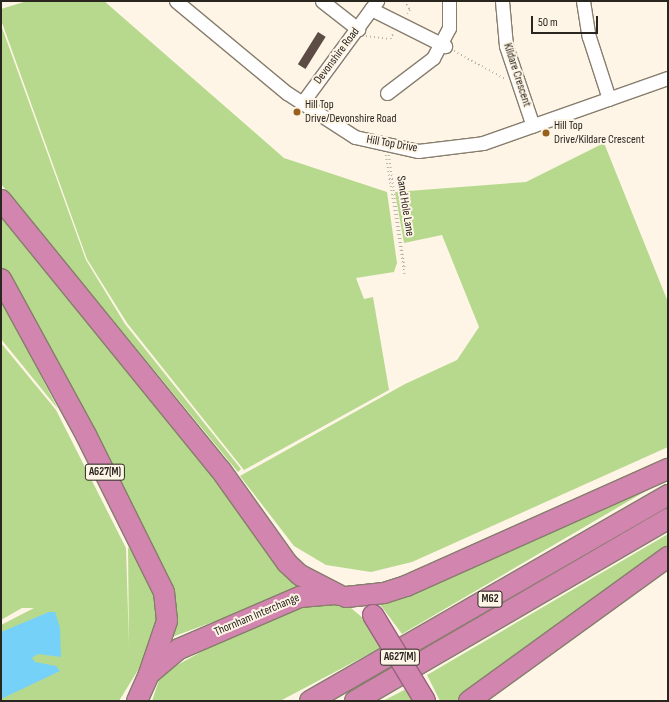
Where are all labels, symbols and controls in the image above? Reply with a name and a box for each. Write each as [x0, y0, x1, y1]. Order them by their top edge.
scale bar [533, 8, 600, 34]
text: 50 m [538, 15, 558, 30]
street label: Devonshire Road [311, 25, 363, 87]
street label: Kildare Crescent [500, 41, 534, 109]
place label: Hill Top Drive/Devonshire Road [305, 98, 396, 126]
marker: Hill Top Drive/Devonshire Road [292, 107, 302, 117]
place label: Hill Top Drive/Kildare Crescent [554, 119, 645, 147]
marker: Hill Top Drive/Kildare Crescent [541, 128, 551, 138]
street label: Hill Top Drive [365, 132, 419, 156]
street label: Sand Hole Lane [393, 175, 417, 237]
road number: A627(M) [84, 463, 126, 481]
road number: M62 [477, 590, 503, 608]
street label: Thornham Interchange [212, 591, 302, 639]
road number: A627(M) [379, 648, 421, 666]

